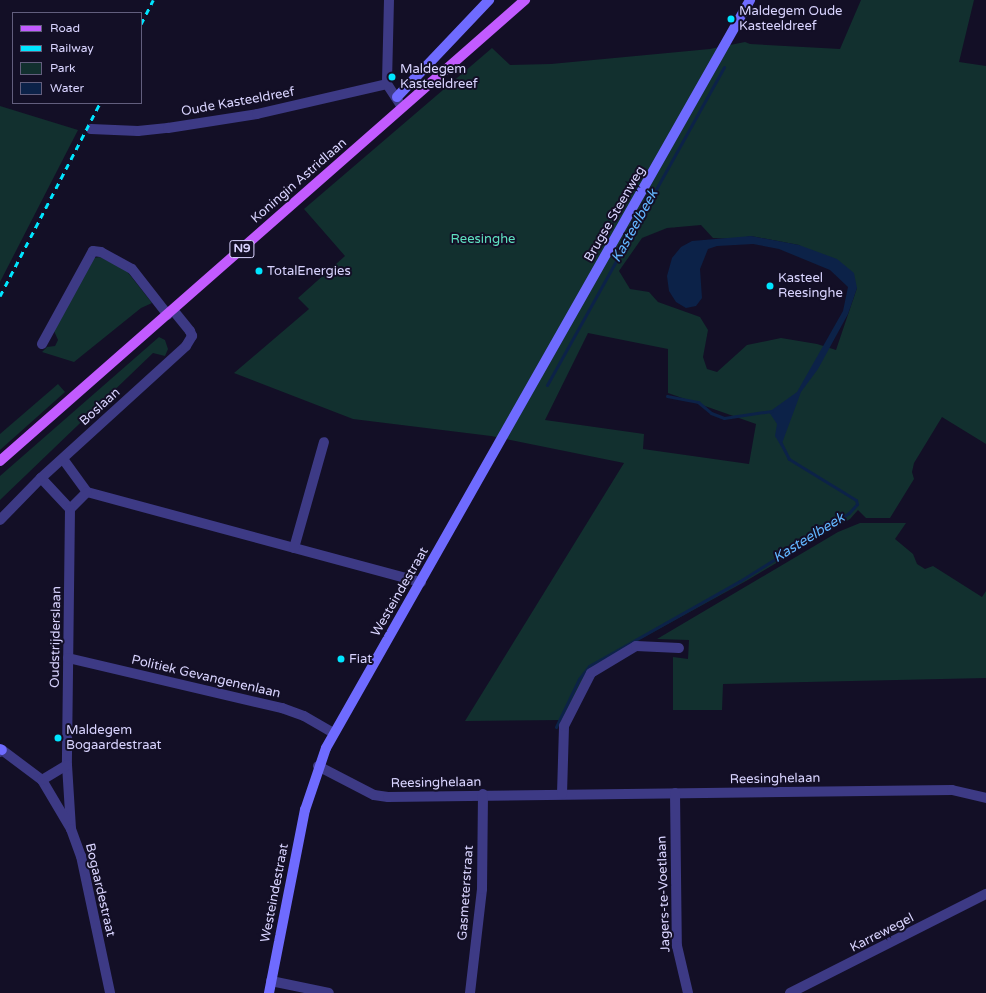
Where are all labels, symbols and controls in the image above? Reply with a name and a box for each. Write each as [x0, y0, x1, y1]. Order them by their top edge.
place label: Maldegem Oude Kasteeldreef [739, 4, 842, 35]
legend [12, 12, 142, 104]
marker: Maldegem Oude Kasteeldreef [726, 14, 736, 24]
text: Road [50, 21, 80, 35]
text: Railway [50, 41, 94, 55]
text: Park [50, 61, 76, 75]
place label: Maldegem Kasteeldreef [400, 62, 478, 93]
marker: Maldegem Kasteeldreef [387, 72, 397, 82]
text: Water [50, 81, 84, 95]
street label: Oude Kasteeldreef [180, 84, 296, 120]
street label: Koningin Astridlaan [248, 135, 350, 227]
street label: Brugse Steenweg [581, 163, 649, 265]
water label: Kasteelbeek [608, 187, 662, 265]
park label: Reesinghe [451, 231, 515, 247]
road number: N9 [229, 239, 255, 259]
place label: TotalEnergies [267, 263, 351, 279]
marker: TotalEnergies [254, 266, 264, 276]
place label: Kasteel Reesinghe [778, 271, 843, 302]
marker: Kasteel Reesinghe [765, 281, 775, 291]
street label: Boslaan [77, 385, 123, 429]
water label: Kasteelbeek [770, 509, 848, 567]
street label: Westeindestraat [368, 545, 432, 639]
street label: Oudstrijderslaan [47, 586, 65, 688]
place label: Fiat [349, 651, 372, 667]
street label: Politiek Gevangenenlaan [130, 652, 282, 702]
marker: Fiat [336, 654, 346, 664]
place label: Maldegem Bogaardestraat [66, 723, 162, 754]
marker: Maldegem Bogaardestraat [53, 733, 63, 743]
street label: Reesinghelaan [730, 770, 820, 788]
street label: Reesinghelaan [391, 774, 481, 792]
street label: Jagers-te-Voetlaan [654, 835, 674, 953]
street label: Bogaardestraat [82, 842, 118, 938]
street label: Westeindestraat [258, 842, 292, 944]
street label: Gasmeterstraat [455, 845, 477, 941]
street label: Karrewegel [848, 910, 916, 956]

